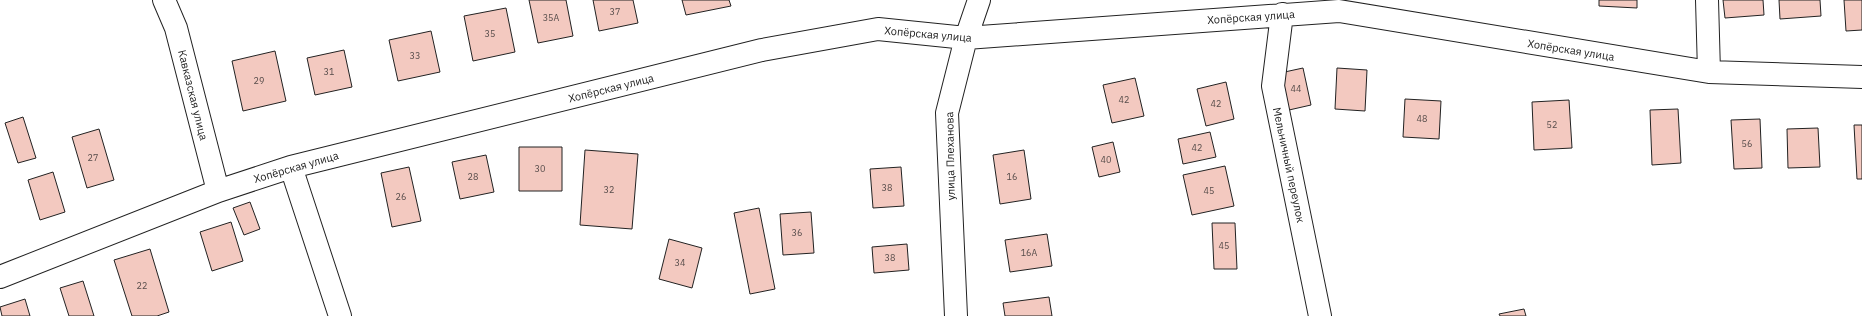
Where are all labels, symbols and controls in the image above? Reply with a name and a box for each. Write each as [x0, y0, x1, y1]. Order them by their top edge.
house number: 37 [610, 6, 620, 17]
street label: Хопёрская улица [1207, 7, 1295, 27]
house number: 35А [543, 12, 560, 23]
street label: Хопёрская улица [884, 23, 972, 45]
house number: 35 [485, 28, 495, 39]
street label: Хопёрская улица [1527, 36, 1616, 64]
street label: Кавказская улица [175, 48, 211, 142]
house number: 33 [410, 50, 420, 61]
house number: 31 [324, 66, 334, 77]
street label: Хопёрская улица [567, 71, 655, 105]
house number: 29 [254, 75, 264, 86]
house number: 44 [1291, 83, 1301, 94]
house number: 42 [1119, 94, 1129, 105]
house number: 42 [1211, 98, 1221, 109]
street label: Мельничный переулок [1270, 106, 1308, 224]
street label: улица Плеханова [942, 111, 958, 201]
house number: 48 [1417, 113, 1427, 124]
house number: 52 [1547, 119, 1557, 130]
house number: 56 [1742, 138, 1752, 149]
house number: 42 [1192, 142, 1202, 153]
street label: Хопёрская улица [252, 148, 340, 186]
house number: 27 [88, 152, 98, 163]
house number: 40 [1101, 154, 1111, 165]
house number: 30 [535, 163, 545, 174]
house number: 28 [468, 171, 478, 182]
house number: 16 [1007, 171, 1017, 182]
house number: 38 [882, 182, 892, 193]
house number: 32 [604, 184, 614, 195]
house number: 45 [1204, 185, 1214, 196]
house number: 26 [396, 191, 406, 202]
house number: 36 [792, 227, 802, 238]
house number: 45 [1219, 240, 1229, 251]
house number: 16А [1021, 247, 1038, 258]
house number: 38 [885, 252, 895, 263]
house number: 34 [675, 257, 685, 268]
house number: 22 [137, 280, 147, 291]

